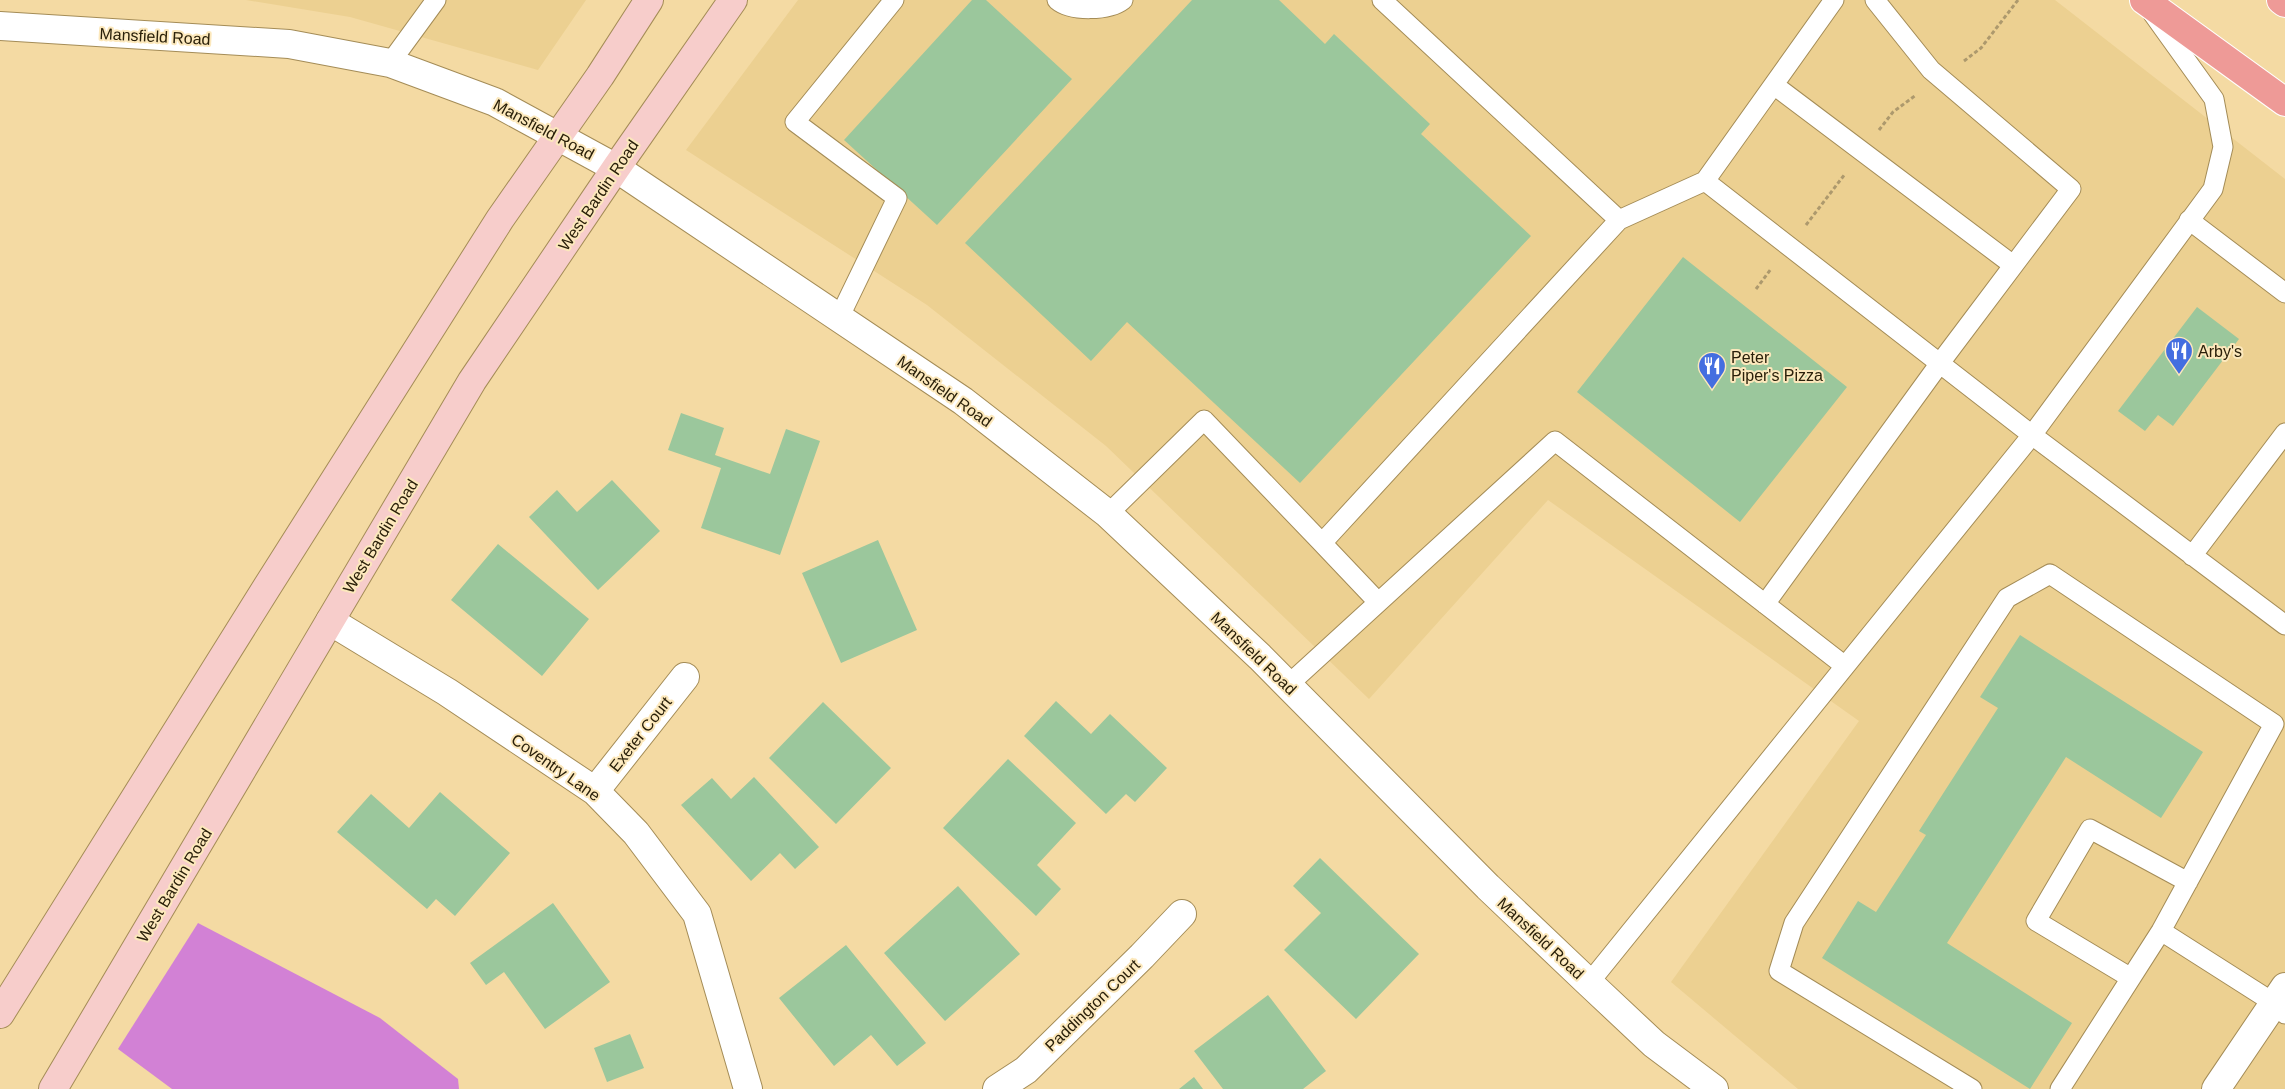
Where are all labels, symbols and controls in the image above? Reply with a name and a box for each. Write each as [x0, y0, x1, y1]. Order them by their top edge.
street label: Mansfield Road [99, 25, 211, 48]
street label: Mansfield Road [491, 96, 597, 163]
street label: West Bardin Road [555, 137, 642, 254]
restaurant icon: Arby's [2164, 336, 2194, 375]
place label: Arby's [2198, 343, 2242, 360]
place label: Peter Piper's Pizza [1731, 349, 1823, 384]
restaurant icon: Peter Piper's Pizza [1697, 351, 1727, 390]
street label: Mansfield Road [894, 353, 995, 430]
street label: West Bardin Road [340, 476, 421, 596]
street label: Mansfield Road [1208, 609, 1300, 698]
street label: Exeter Court [606, 693, 675, 775]
street label: Coventry Lane [508, 731, 603, 804]
street label: West Bardin Road [134, 825, 215, 945]
street label: Mansfield Road [1494, 894, 1587, 982]
street label: Paddington Court [1042, 956, 1143, 1055]

